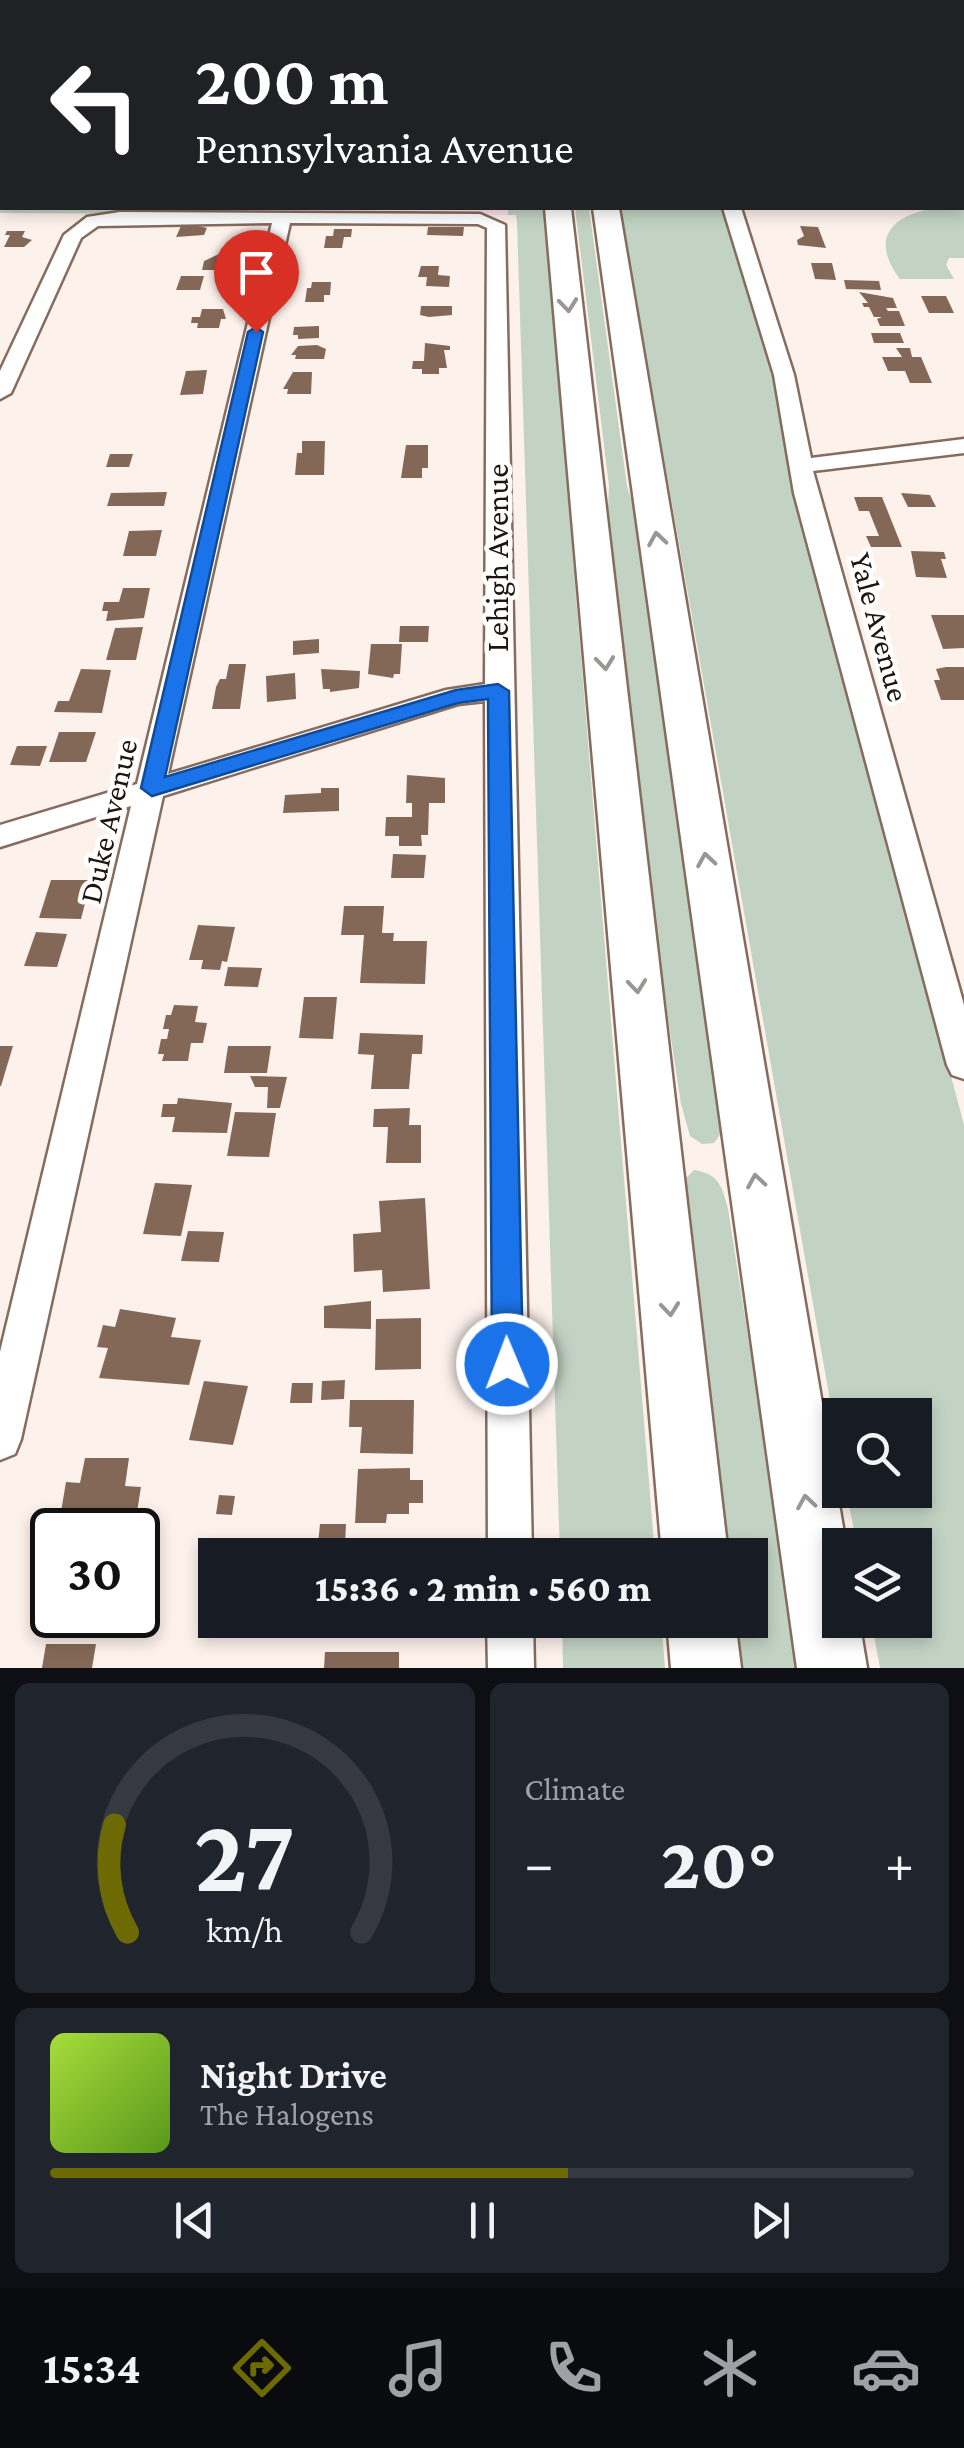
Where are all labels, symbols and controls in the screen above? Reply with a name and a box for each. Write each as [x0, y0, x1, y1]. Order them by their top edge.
icon: left [30, 40, 160, 170]
text: 200 m [195, 41, 388, 119]
text: Pennsylvania Avenue [195, 123, 574, 173]
pin [214, 230, 299, 333]
icon: arrive [229, 245, 284, 300]
one-way arrow [557, 297, 578, 313]
street label: Lehigh Avenue [479, 464, 515, 652]
one-way arrow [648, 531, 669, 547]
street label: Yale Avenue [843, 549, 917, 705]
one-way arrow [593, 655, 615, 671]
street label: Duke Avenue [72, 735, 144, 907]
one-way arrow [697, 852, 718, 868]
one-way arrow [626, 978, 647, 994]
one-way arrow [747, 1173, 768, 1190]
one-way arrow [658, 1302, 680, 1318]
position arrow [455, 1312, 559, 1416]
map controls [822, 1398, 932, 1638]
button: search [822, 1398, 932, 1508]
one-way arrow [797, 1494, 818, 1511]
speed limit sign: 30 [30, 1508, 160, 1638]
button: layers [822, 1528, 932, 1638]
text: 15:36 · 2 min · 560 m [315, 1567, 651, 1609]
text: Climate [525, 1771, 625, 1807]
text: 27 [194, 1797, 295, 1912]
text: 20° [661, 1821, 777, 1904]
text: − [525, 1833, 554, 1894]
text: + [885, 1833, 914, 1894]
text: km/h [206, 1910, 283, 1950]
text: Night Drive [200, 2054, 387, 2096]
text: The Halogens [200, 2096, 374, 2132]
icon: previous [167, 2193, 222, 2248]
icon: pause [455, 2193, 510, 2248]
icon: next [743, 2193, 798, 2248]
icon: directions [227, 2333, 297, 2403]
icon: music [383, 2333, 453, 2403]
icon: phone [539, 2333, 609, 2403]
icon: climate [695, 2333, 765, 2403]
icon: car [851, 2333, 921, 2403]
text: 15:34 [43, 2343, 141, 2393]

